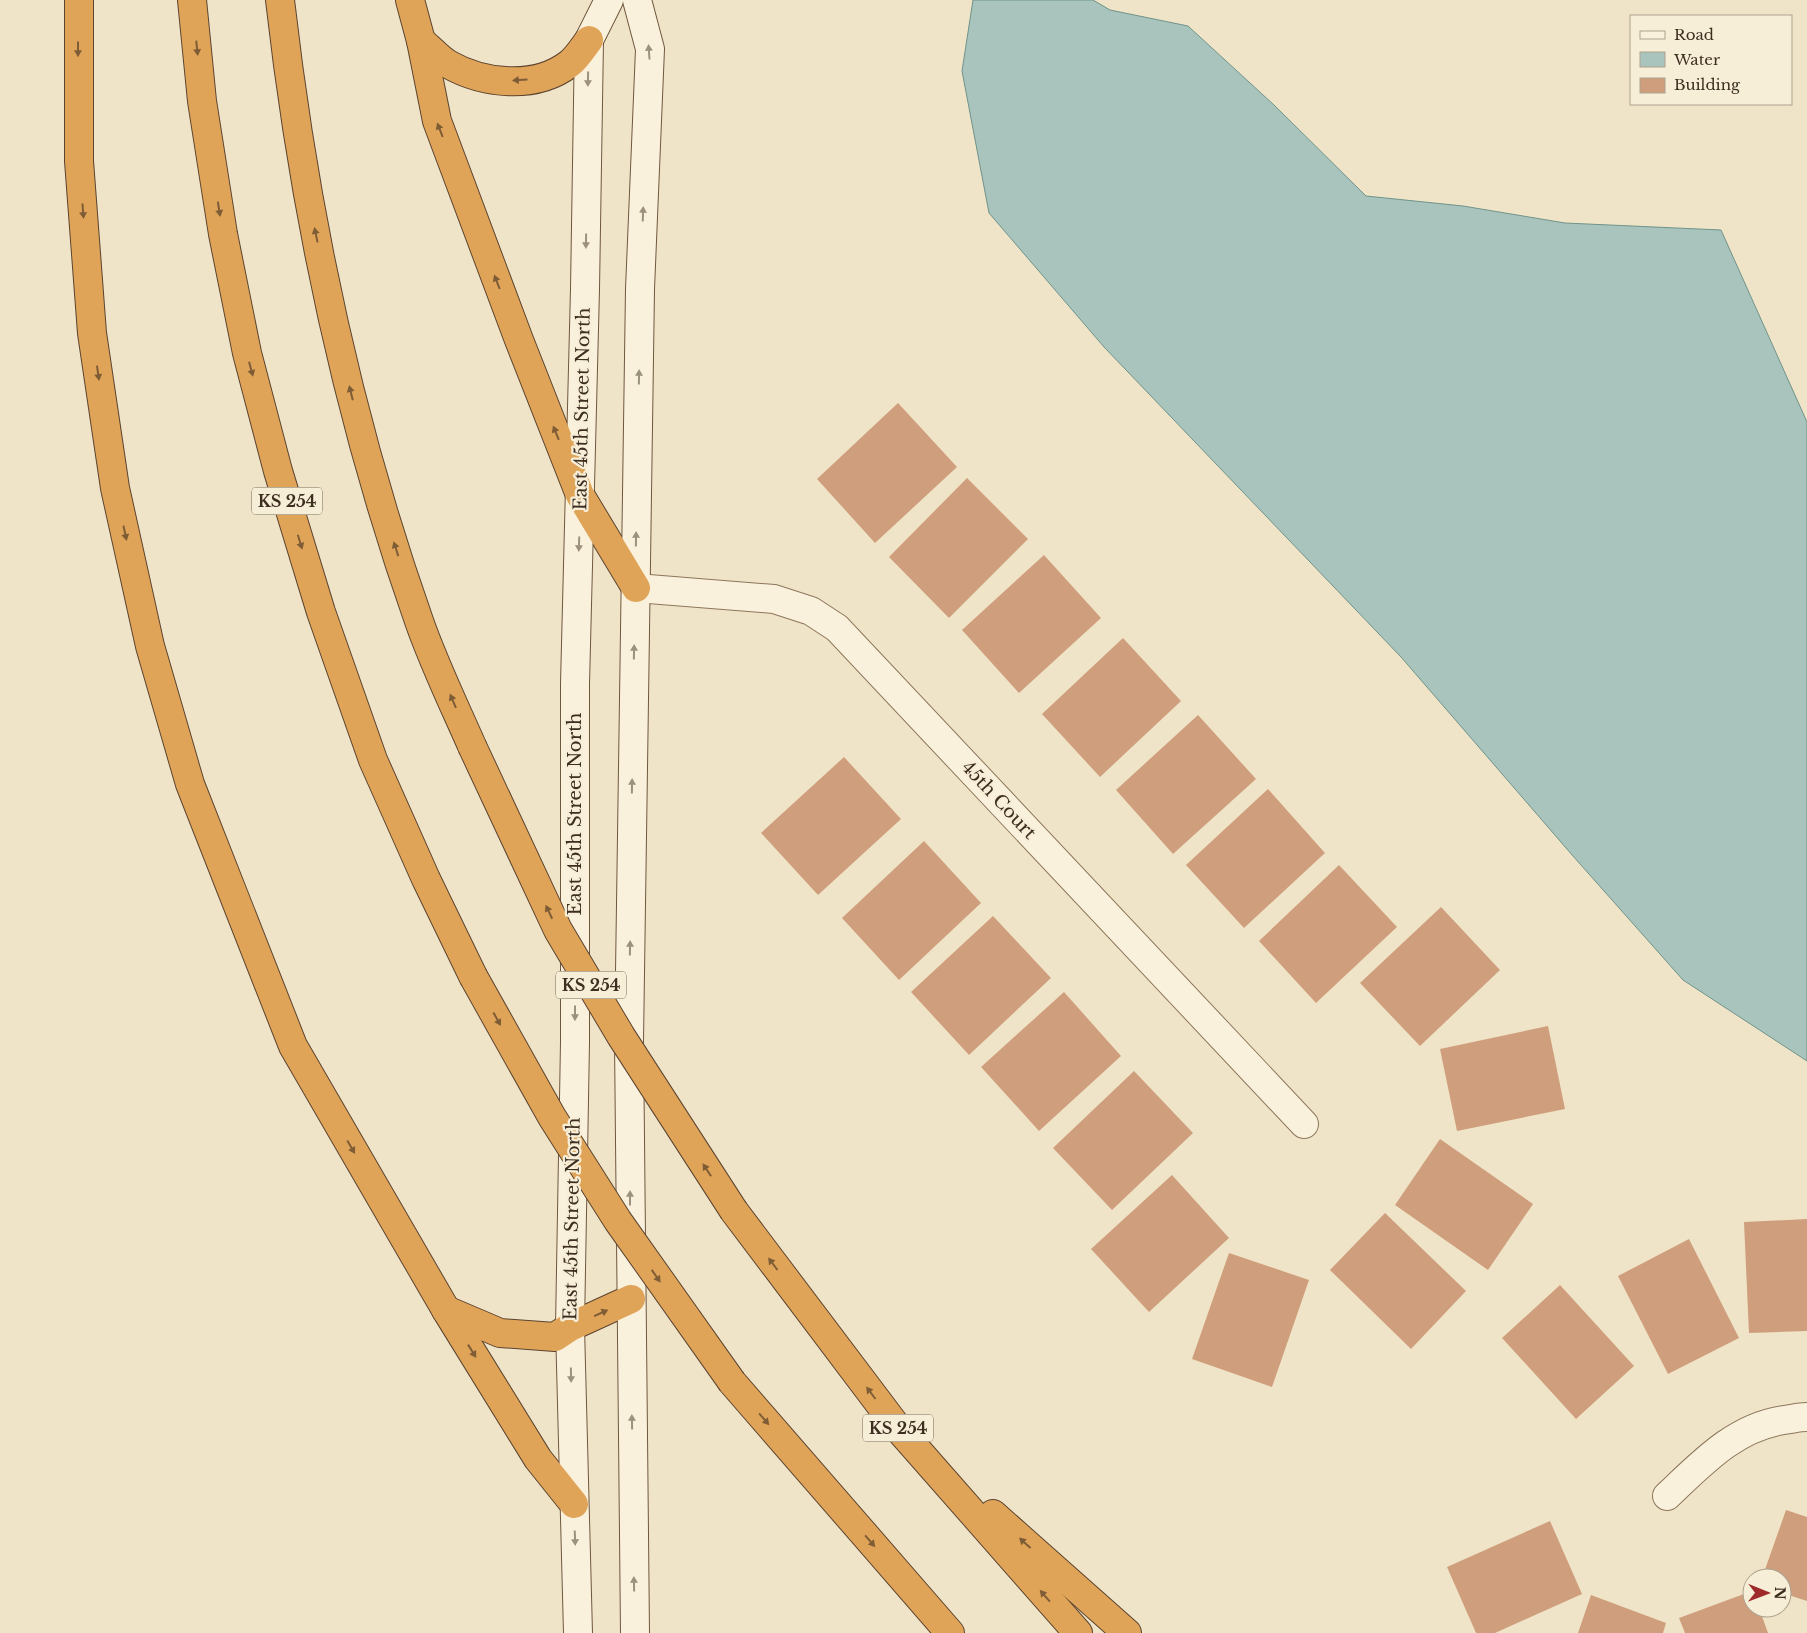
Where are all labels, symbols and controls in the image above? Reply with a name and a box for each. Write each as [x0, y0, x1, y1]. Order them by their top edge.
legend [1630, 15, 1792, 105]
text: Road [1674, 25, 1714, 44]
one-way arrow [74, 41, 82, 57]
one-way arrow [193, 41, 201, 57]
one-way arrow [645, 44, 653, 60]
text: Water [1673, 50, 1721, 69]
one-way arrow [584, 71, 592, 87]
text: Building [1674, 75, 1741, 94]
one-way arrow [512, 76, 528, 84]
one-way arrow [436, 122, 444, 137]
one-way arrow [216, 202, 224, 218]
one-way arrow [79, 203, 87, 219]
one-way arrow [640, 206, 648, 222]
one-way arrow [311, 226, 319, 242]
one-way arrow [582, 234, 590, 250]
one-way arrow [493, 274, 501, 289]
street label: East 45th Street North [569, 307, 595, 511]
one-way arrow [247, 361, 255, 376]
one-way arrow [94, 365, 102, 381]
one-way arrow [635, 368, 643, 384]
one-way arrow [347, 386, 355, 401]
one-way arrow [552, 426, 559, 441]
road number: KS 254 [252, 488, 322, 514]
one-way arrow [121, 525, 129, 540]
one-way arrow [633, 531, 641, 547]
one-way arrow [296, 535, 304, 550]
one-way arrow [575, 536, 583, 552]
one-way arrow [391, 542, 399, 557]
one-way arrow [630, 644, 638, 660]
one-way arrow [448, 694, 456, 708]
street label: East 45th Street North [564, 713, 586, 915]
street label: 45th Court [957, 756, 1041, 844]
one-way arrow [628, 777, 636, 793]
one-way arrow [545, 905, 553, 919]
one-way arrow [626, 940, 634, 956]
road number: KS 254 [556, 972, 626, 998]
one-way arrow [571, 1005, 579, 1021]
one-way arrow [493, 1012, 501, 1026]
street label: East 45th Street North [559, 1117, 585, 1321]
one-way arrow [347, 1140, 356, 1154]
one-way arrow [703, 1163, 712, 1177]
one-way arrow [626, 1190, 634, 1206]
one-way arrow [768, 1258, 779, 1271]
one-way arrow [651, 1269, 661, 1282]
one-way arrow [594, 1309, 608, 1317]
one-way arrow [467, 1345, 476, 1358]
one-way arrow [568, 1368, 576, 1384]
one-way arrow [866, 1387, 877, 1400]
one-way arrow [758, 1412, 769, 1425]
one-way arrow [628, 1414, 636, 1430]
road number: KS 254 [863, 1415, 933, 1442]
one-way arrow [571, 1530, 579, 1546]
one-way arrow [865, 1535, 876, 1548]
one-way arrow [1018, 1537, 1031, 1548]
north arrow [1742, 1568, 1792, 1618]
one-way arrow [630, 1576, 638, 1592]
text: N [1771, 1586, 1789, 1600]
one-way arrow [1040, 1590, 1051, 1603]

